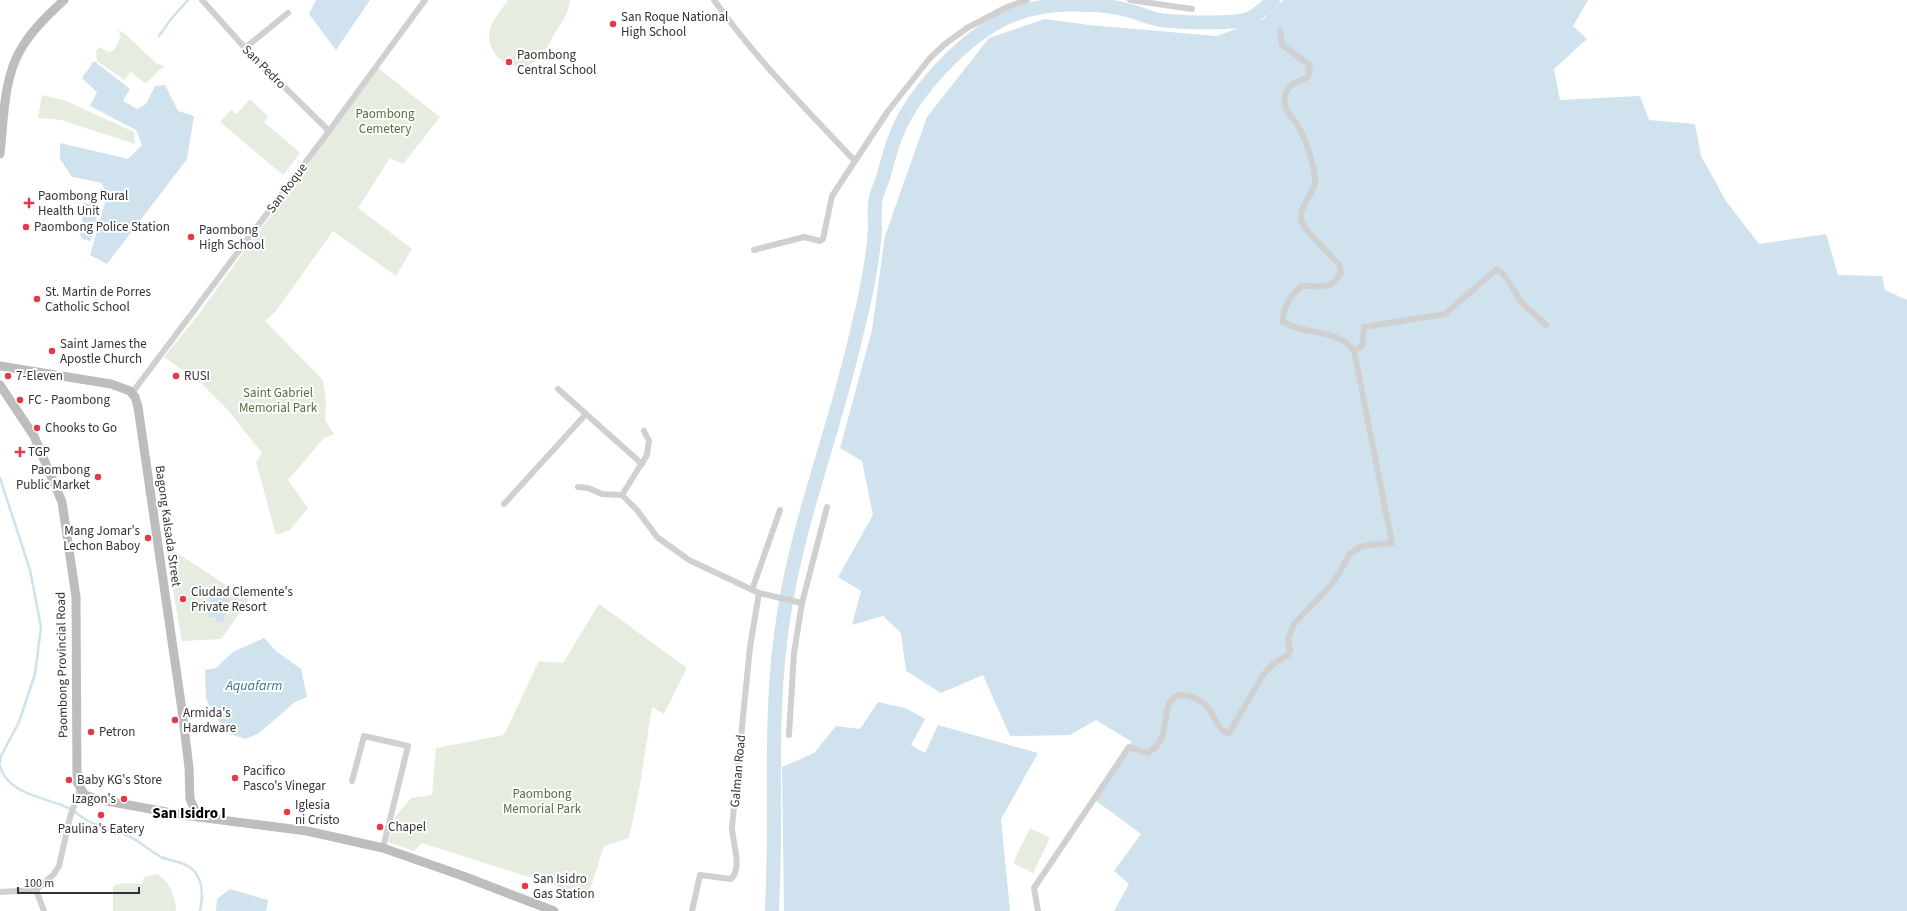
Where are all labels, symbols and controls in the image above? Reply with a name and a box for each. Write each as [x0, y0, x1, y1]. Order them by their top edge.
place label: San Roque National High School [621, 8, 728, 41]
marker: San Roque National High School [608, 19, 618, 29]
street label: San Pedro [238, 41, 290, 93]
place label: Paombong Central School [517, 46, 596, 79]
marker: Paombong Central School [504, 57, 514, 67]
park label: Paombong Cemetery [355, 105, 415, 138]
street label: San Roque [262, 159, 312, 217]
place label: Paombong Rural Health Unit [38, 187, 128, 220]
marker: Paombong Rural Health Unit [23, 197, 35, 209]
place label: Paombong Police Station [34, 218, 170, 236]
place label: Paombong High School [199, 221, 264, 254]
marker: Paombong Police Station [21, 222, 31, 232]
marker: Paombong High School [186, 232, 196, 242]
place label: St. Martin de Porres Catholic School [45, 283, 151, 316]
marker: St. Martin de Porres Catholic School [32, 294, 42, 304]
place label: Saint James the Apostle Church [60, 335, 147, 368]
marker: Saint James the Apostle Church [47, 346, 57, 356]
place label: 7-Eleven [16, 367, 63, 385]
place label: RUSI [184, 367, 210, 385]
marker: 7-Eleven [3, 371, 13, 381]
marker: RUSI [171, 371, 181, 381]
park label: Saint Gabriel Memorial Park [239, 384, 318, 417]
place label: FC - Paombong [28, 391, 110, 409]
marker: FC - Paombong [15, 395, 25, 405]
place label: Chooks to Go [45, 419, 117, 437]
marker: Chooks to Go [32, 423, 42, 433]
place label: TGP [28, 443, 50, 461]
marker: TGP [15, 447, 25, 457]
place label: Paombong Public Market [16, 461, 91, 494]
street label: Bagong Kalsada Street [151, 464, 186, 588]
marker: Paombong Public Market [93, 472, 103, 482]
place label: Mang Jomar's Lechon Baboy [63, 522, 141, 555]
marker: Mang Jomar's Lechon Baboy [143, 533, 153, 543]
place label: Ciudad Clemente's Private Resort [191, 583, 293, 616]
street label: Paombong Provincial Road [52, 592, 72, 738]
marker: Ciudad Clemente's Private Resort [178, 594, 188, 604]
water label: Aquafarm [225, 676, 282, 696]
place label: Armida's Hardware [183, 704, 236, 737]
marker: Armida's Hardware [170, 715, 180, 725]
place label: Petron [99, 723, 135, 741]
marker: Petron [86, 727, 96, 737]
street label: Galman Road [726, 734, 750, 808]
place label: Pacifico Pasco's Vinegar [243, 762, 326, 795]
place label: Baby KG's Store [77, 771, 162, 789]
marker: Pacifico Pasco's Vinegar [230, 773, 240, 783]
marker: Baby KG's Store [64, 775, 74, 785]
park label: Paombong Memorial Park [503, 785, 582, 818]
place label: Izagon's [72, 790, 117, 808]
marker: Izagon's [119, 794, 129, 804]
place label: Iglesia ni Cristo [295, 796, 340, 829]
district label: San Isidro I [152, 803, 226, 824]
marker: Iglesia ni Cristo [282, 807, 292, 817]
marker: Paulina's Eatery [96, 810, 106, 820]
place label: Chapel [388, 818, 426, 836]
place label: Paulina's Eatery [58, 820, 144, 838]
marker: Chapel [375, 822, 385, 832]
scale bar [18, 869, 139, 895]
place label: San Isidro Gas Station [533, 870, 595, 903]
text: 100 m [24, 875, 54, 892]
marker: San Isidro Gas Station [520, 881, 530, 891]

